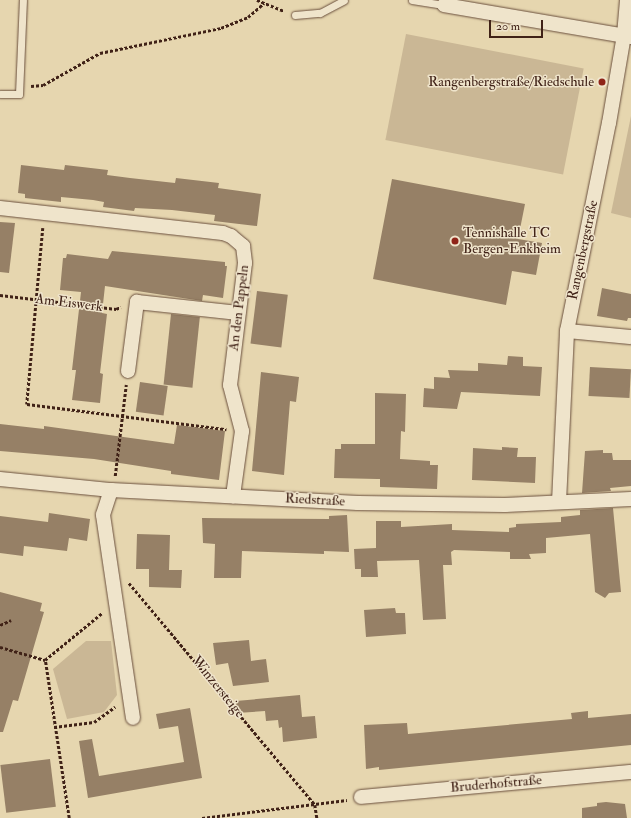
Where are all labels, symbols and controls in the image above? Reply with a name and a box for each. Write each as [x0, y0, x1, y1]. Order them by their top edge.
scale bar [491, 12, 545, 38]
text: 20 m [496, 19, 520, 34]
place label: Rangenbergstraße/Riedschule [428, 74, 594, 90]
marker: Rangenbergstraße/Riedschule [597, 77, 607, 87]
street label: Rangenbergstraße [564, 199, 602, 301]
place label: Tennishalle TC Bergen-Enkheim [463, 225, 561, 258]
marker: Tennishalle TC Bergen-Enkheim [450, 236, 460, 246]
street label: An den Pappeln [225, 264, 253, 352]
street label: Am Eiswerk [34, 291, 104, 315]
street label: Riedstraße [285, 490, 345, 510]
street label: Winzersteige [188, 653, 248, 721]
street label: Bruderhofstraße [450, 772, 542, 796]

